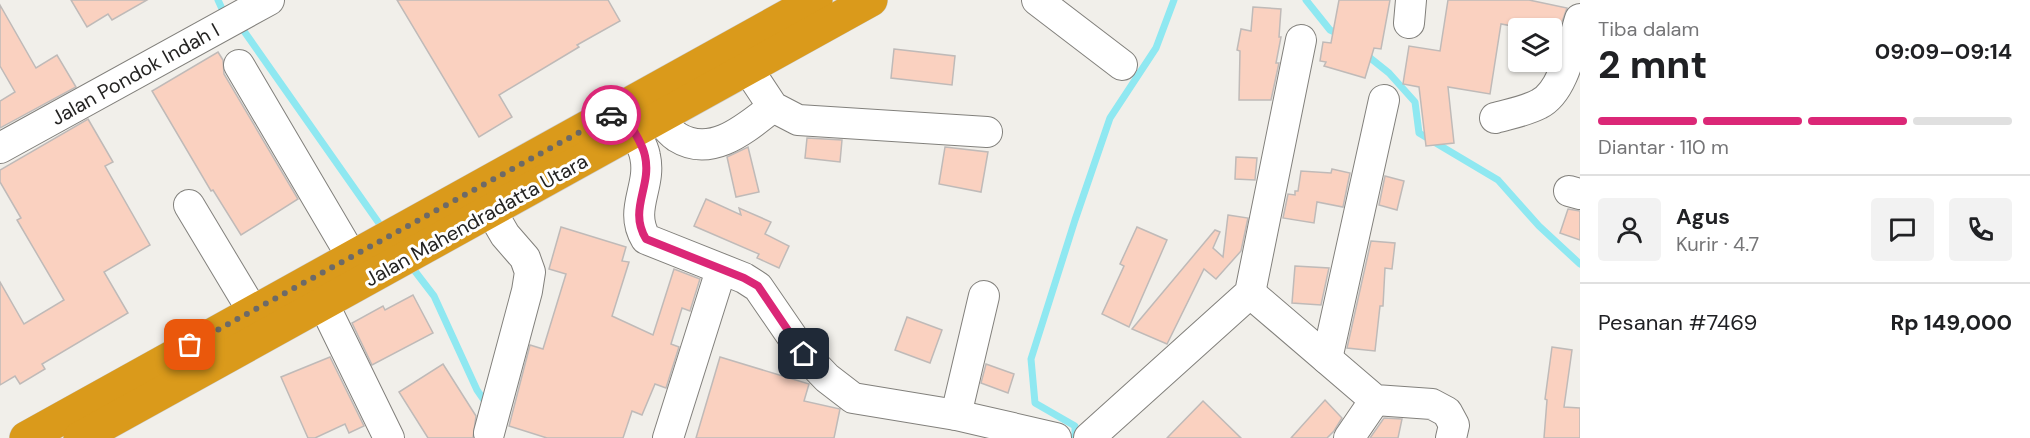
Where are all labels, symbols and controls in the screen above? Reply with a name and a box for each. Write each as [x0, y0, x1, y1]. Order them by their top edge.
text: Tiba dalam [1598, 16, 1699, 42]
street label: Jalan Pondok Indah I [46, 17, 224, 131]
map controls [1508, 18, 1562, 72]
button: layers [1508, 18, 1562, 72]
text: 09:09–09:14 [1875, 37, 2012, 66]
text: 2 mnt [1598, 39, 1707, 90]
courier [581, 85, 641, 145]
icon: car [595, 99, 628, 132]
text: Diantar · 110 m [1598, 134, 1729, 160]
street label: Jalan Mahendradatta Utara [360, 148, 592, 292]
button: person [1598, 198, 1661, 261]
button: chat [1871, 198, 1934, 261]
button: phone [1949, 198, 2012, 261]
text: Agus [1676, 202, 1730, 231]
text: Kurir · 4.7 [1676, 231, 1759, 257]
text: Pesanan #7469 [1598, 308, 1757, 337]
text: Rp 149,000 [1890, 308, 2012, 337]
pin [164, 319, 215, 370]
icon: bag [173, 328, 206, 361]
pin [778, 328, 829, 379]
icon: home [787, 337, 820, 370]

